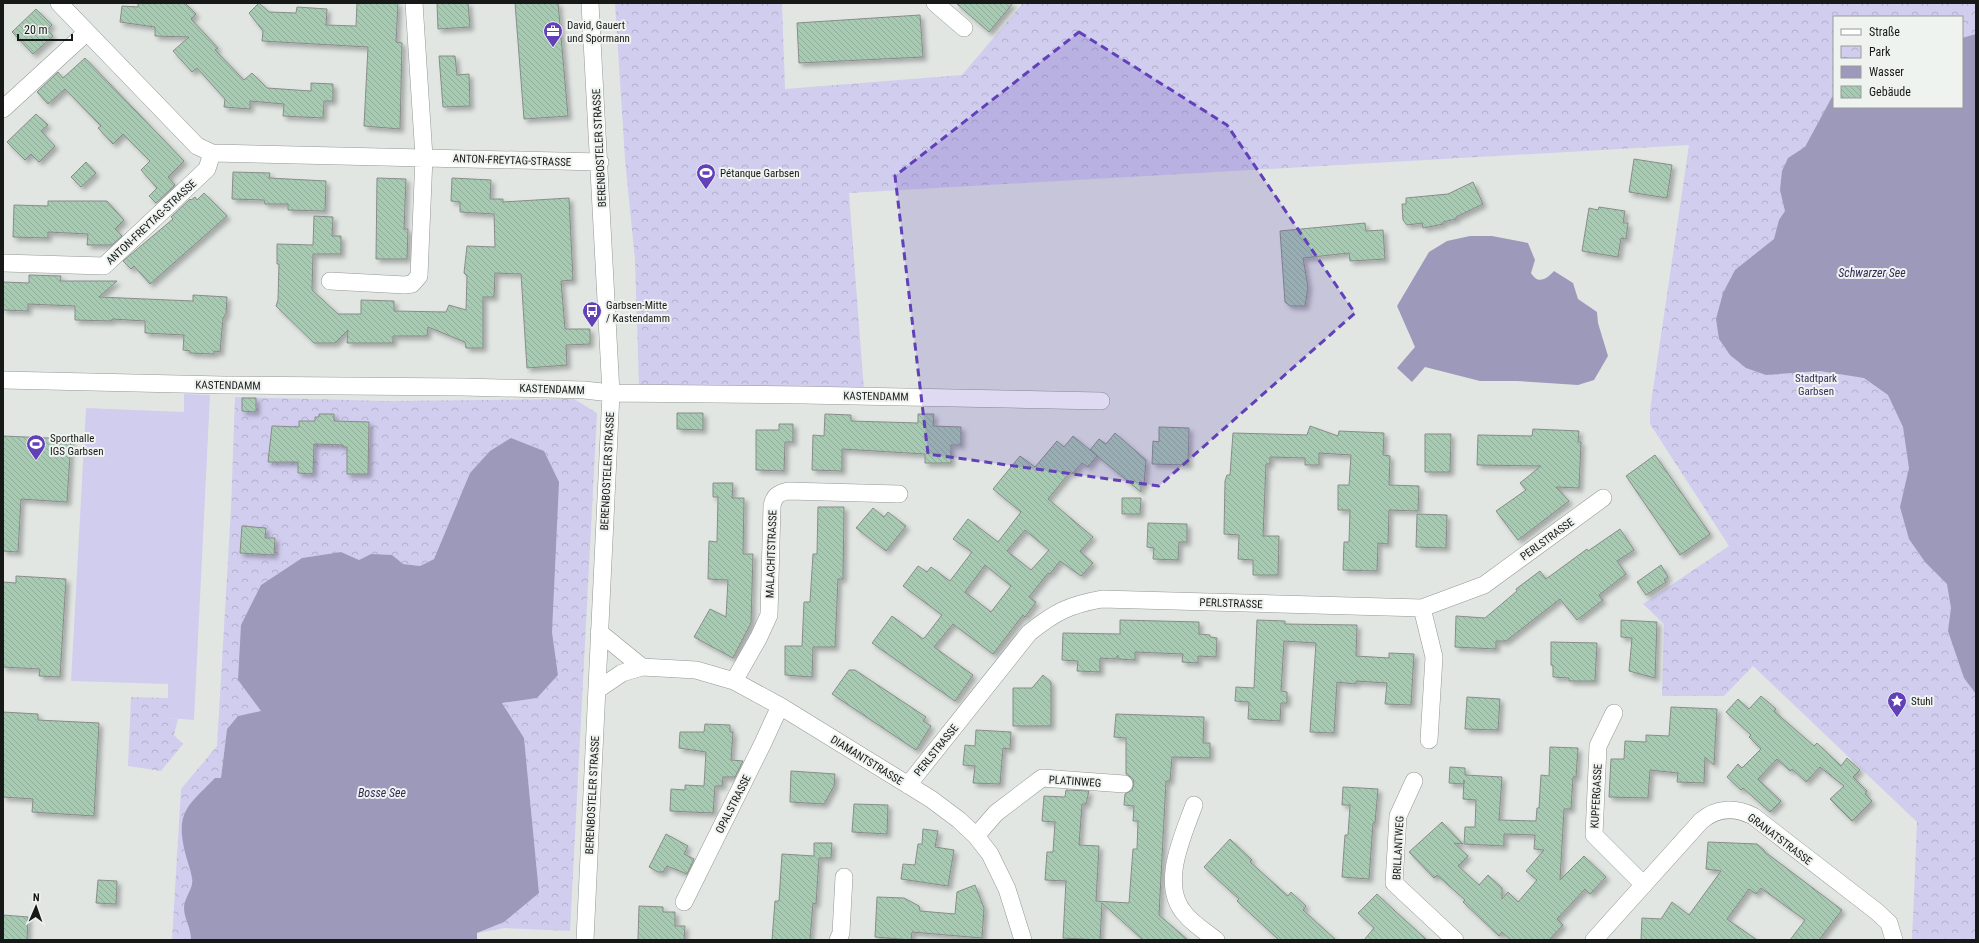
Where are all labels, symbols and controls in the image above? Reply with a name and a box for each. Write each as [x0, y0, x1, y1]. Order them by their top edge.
scale bar [18, 16, 72, 42]
legend [1833, 16, 1963, 108]
place label: David, Gauert und Spormann [567, 19, 630, 45]
office icon: David, Gauert und Spormann [542, 20, 564, 48]
text: 20 m [24, 23, 48, 37]
text: Straße [1869, 25, 1900, 39]
text: Park [1869, 45, 1891, 59]
text: Wasser [1869, 65, 1904, 79]
text: Gebäude [1869, 85, 1911, 99]
street label: BERENBOSTELER STRASSE [590, 88, 609, 208]
street label: ANTON-FREYTAG-STRASSE [453, 152, 572, 169]
sports icon: Pétanque Garbsen [695, 162, 717, 190]
place label: Pétanque Garbsen [720, 167, 800, 180]
street label: ANTON-FREYTAG-STRASSE [104, 177, 199, 268]
water label: Schwarzer See [1838, 266, 1906, 280]
place label: Garbsen-Mitte / Kastendamm [606, 299, 670, 325]
bus stop icon: Garbsen-Mitte / Kastendamm [581, 300, 603, 328]
park label: Stadtpark Garbsen [1795, 372, 1837, 398]
street label: KASTENDAMM [195, 378, 261, 393]
street label: KASTENDAMM [519, 382, 585, 397]
street label: KASTENDAMM [843, 389, 909, 404]
street label: BERENBOSTELER STRASSE [598, 411, 617, 531]
place label: Sporthalle IGS Garbsen [50, 432, 104, 458]
sports icon: Sporthalle IGS Garbsen [25, 433, 47, 461]
street label: MALACHITSTRASSE [763, 509, 780, 598]
street label: PERLSTRASSE [1518, 515, 1577, 563]
street label: PERLSTRASSE [1199, 596, 1263, 611]
place icon: Stuhl [1886, 690, 1908, 718]
place label: Stuhl [1911, 695, 1933, 708]
street label: PERLSTRASSE [911, 721, 962, 779]
street label: DIAMANTSTRASSE [828, 733, 906, 788]
street label: BERENBOSTELER STRASSE [583, 735, 602, 855]
street label: KUPFERGASSE [1588, 763, 1605, 829]
street label: OPALSTRASSE [713, 772, 754, 836]
street label: PLATINWEG [1048, 773, 1102, 790]
water label: Bosse See [358, 786, 407, 800]
street label: GRANATSTRASSE [1745, 811, 1815, 868]
street label: BRILLANTWEG [1390, 816, 1407, 880]
north arrow [16, 887, 56, 927]
text: N [33, 891, 40, 904]

